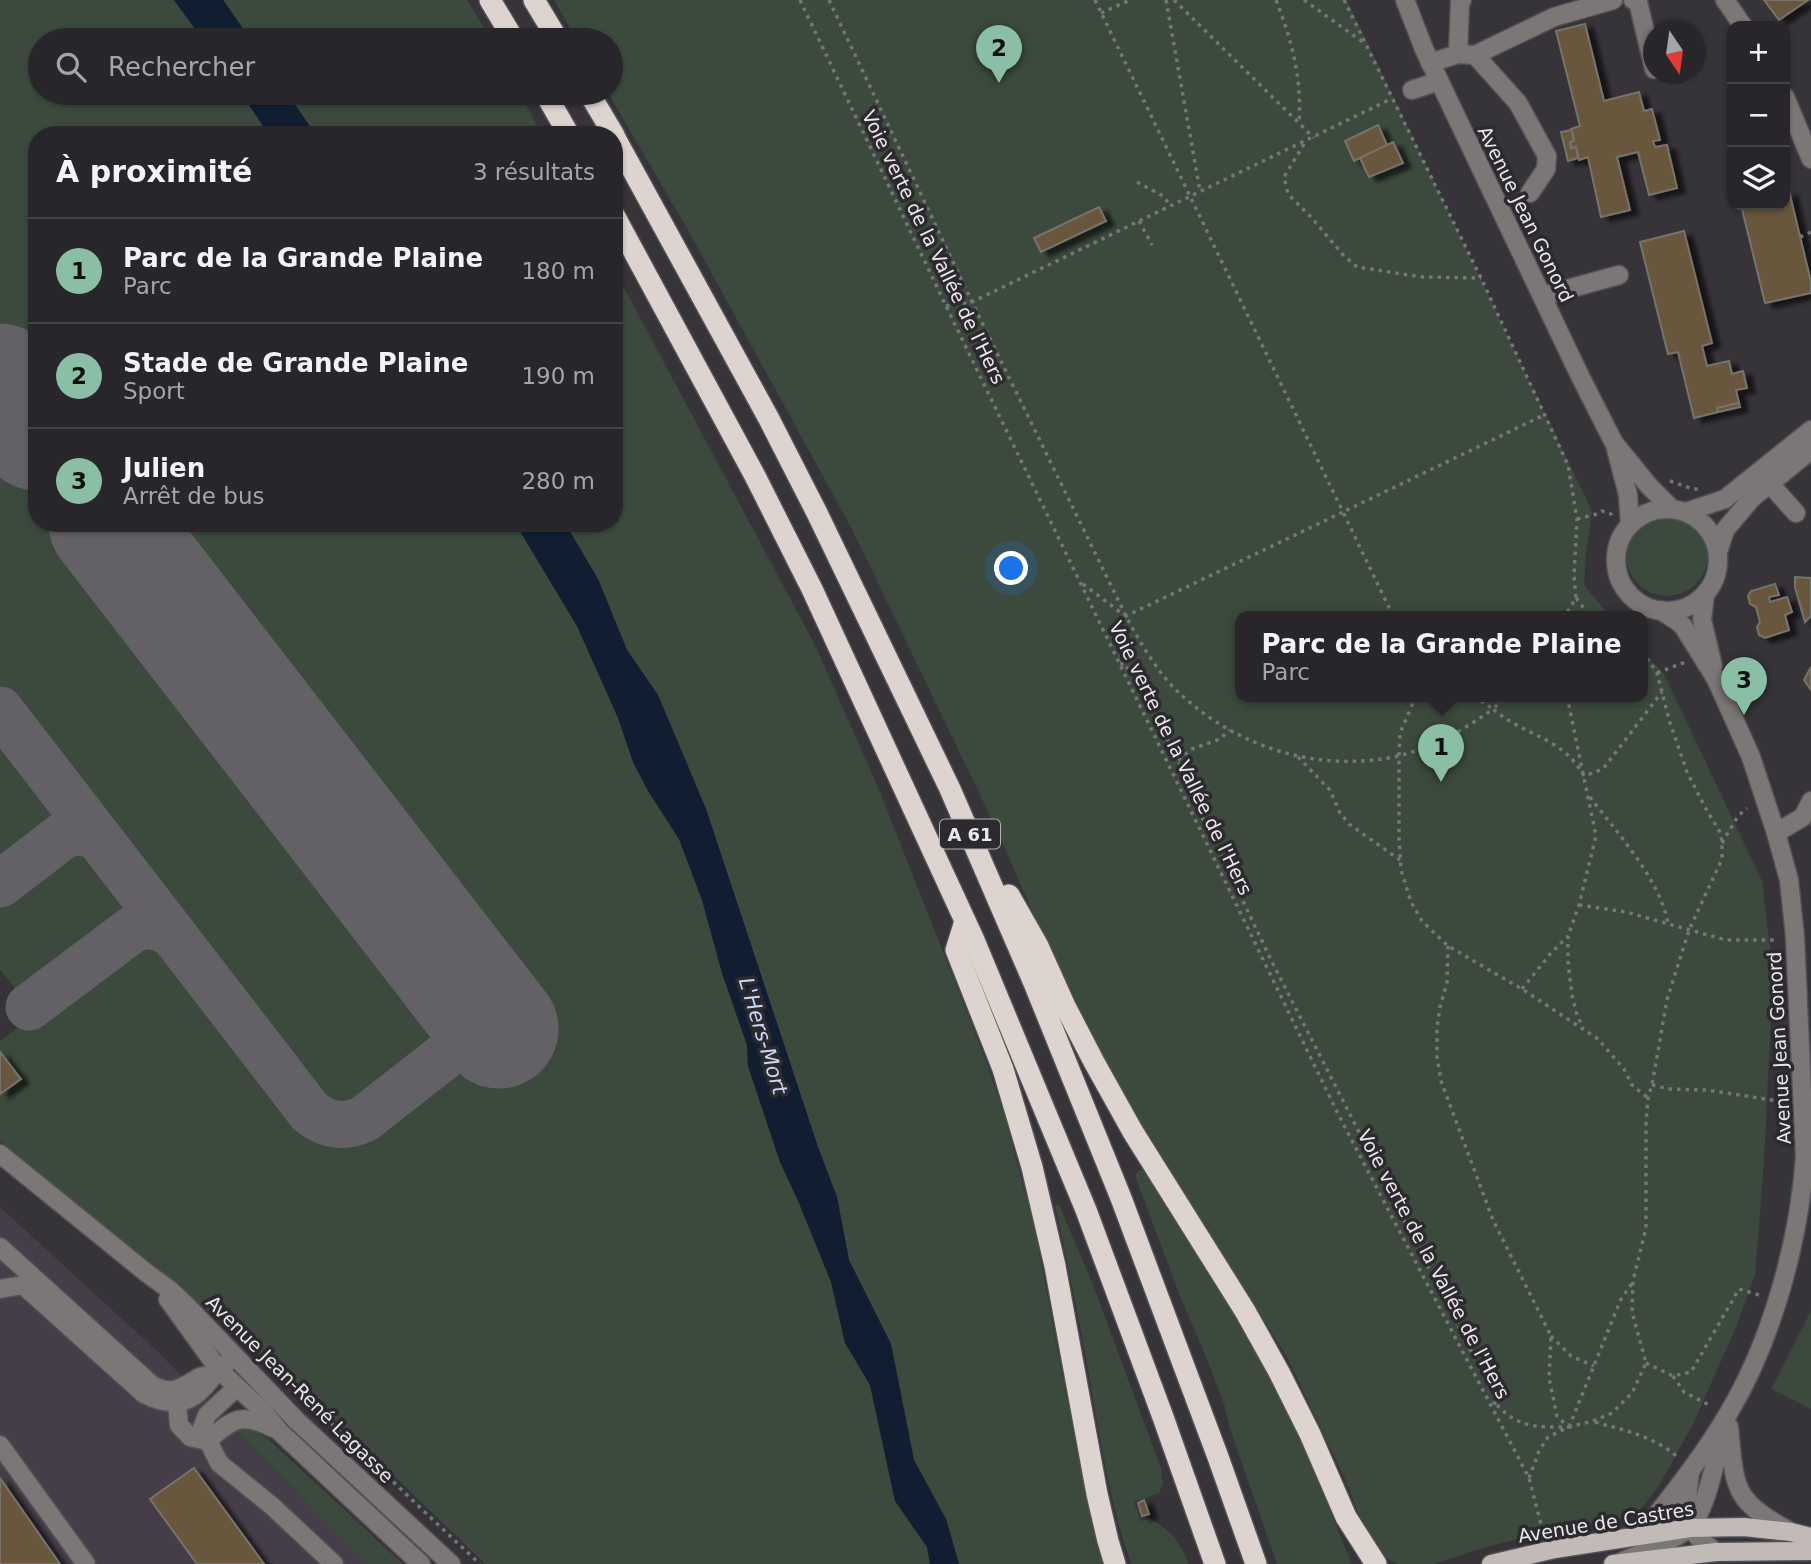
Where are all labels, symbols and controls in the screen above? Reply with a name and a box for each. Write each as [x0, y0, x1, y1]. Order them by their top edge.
north arrow [1643, 21, 1706, 84]
map controls [1727, 21, 1790, 210]
button: + [1727, 21, 1790, 84]
pin: 2 [976, 25, 1022, 83]
search box [28, 28, 623, 105]
icon: search [52, 48, 90, 86]
text: Rechercher [108, 52, 255, 82]
button: − [1727, 84, 1790, 147]
street label: Voie verte de la Vallée de l'Hers [858, 106, 1010, 388]
street label: Avenue Jean Gonord [1474, 122, 1578, 306]
button: layers [1727, 147, 1790, 210]
text: À proximité [56, 154, 252, 189]
text: 3 résultats [473, 159, 595, 185]
text: Parc de la Grande Plaine [123, 243, 483, 273]
text: 1 [71, 258, 87, 284]
text: 180 m [521, 258, 595, 284]
text: Parc [123, 273, 172, 299]
text: Stade de Grande Plaine [123, 348, 468, 378]
text: 2 [71, 363, 87, 389]
text: 190 m [521, 363, 595, 389]
text: Sport [123, 378, 185, 404]
text: Julien [123, 453, 205, 483]
text: 3 [71, 468, 87, 494]
text: 280 m [521, 468, 595, 494]
text: Arrêt de bus [123, 483, 264, 509]
your location [994, 551, 1028, 585]
popup [1235, 611, 1648, 702]
street label: Voie verte de la Vallée de l'Hers [1105, 617, 1257, 899]
text: Parc de la Grande Plaine [1261, 629, 1622, 659]
pin: 3 [1721, 657, 1767, 715]
text: Parc [1261, 659, 1310, 685]
pin: 1 [1418, 724, 1464, 782]
road number: A 61 [940, 820, 1000, 848]
street label: Avenue Jean Gonord [1763, 951, 1795, 1145]
water label: L'Hers-Mort [734, 975, 792, 1098]
street label: Voie verte de la Vallée de l'Hers [1353, 1126, 1515, 1402]
street label: Avenue Jean-René Lagasse [202, 1291, 398, 1487]
street label: Avenue de Castres [1517, 1497, 1695, 1547]

